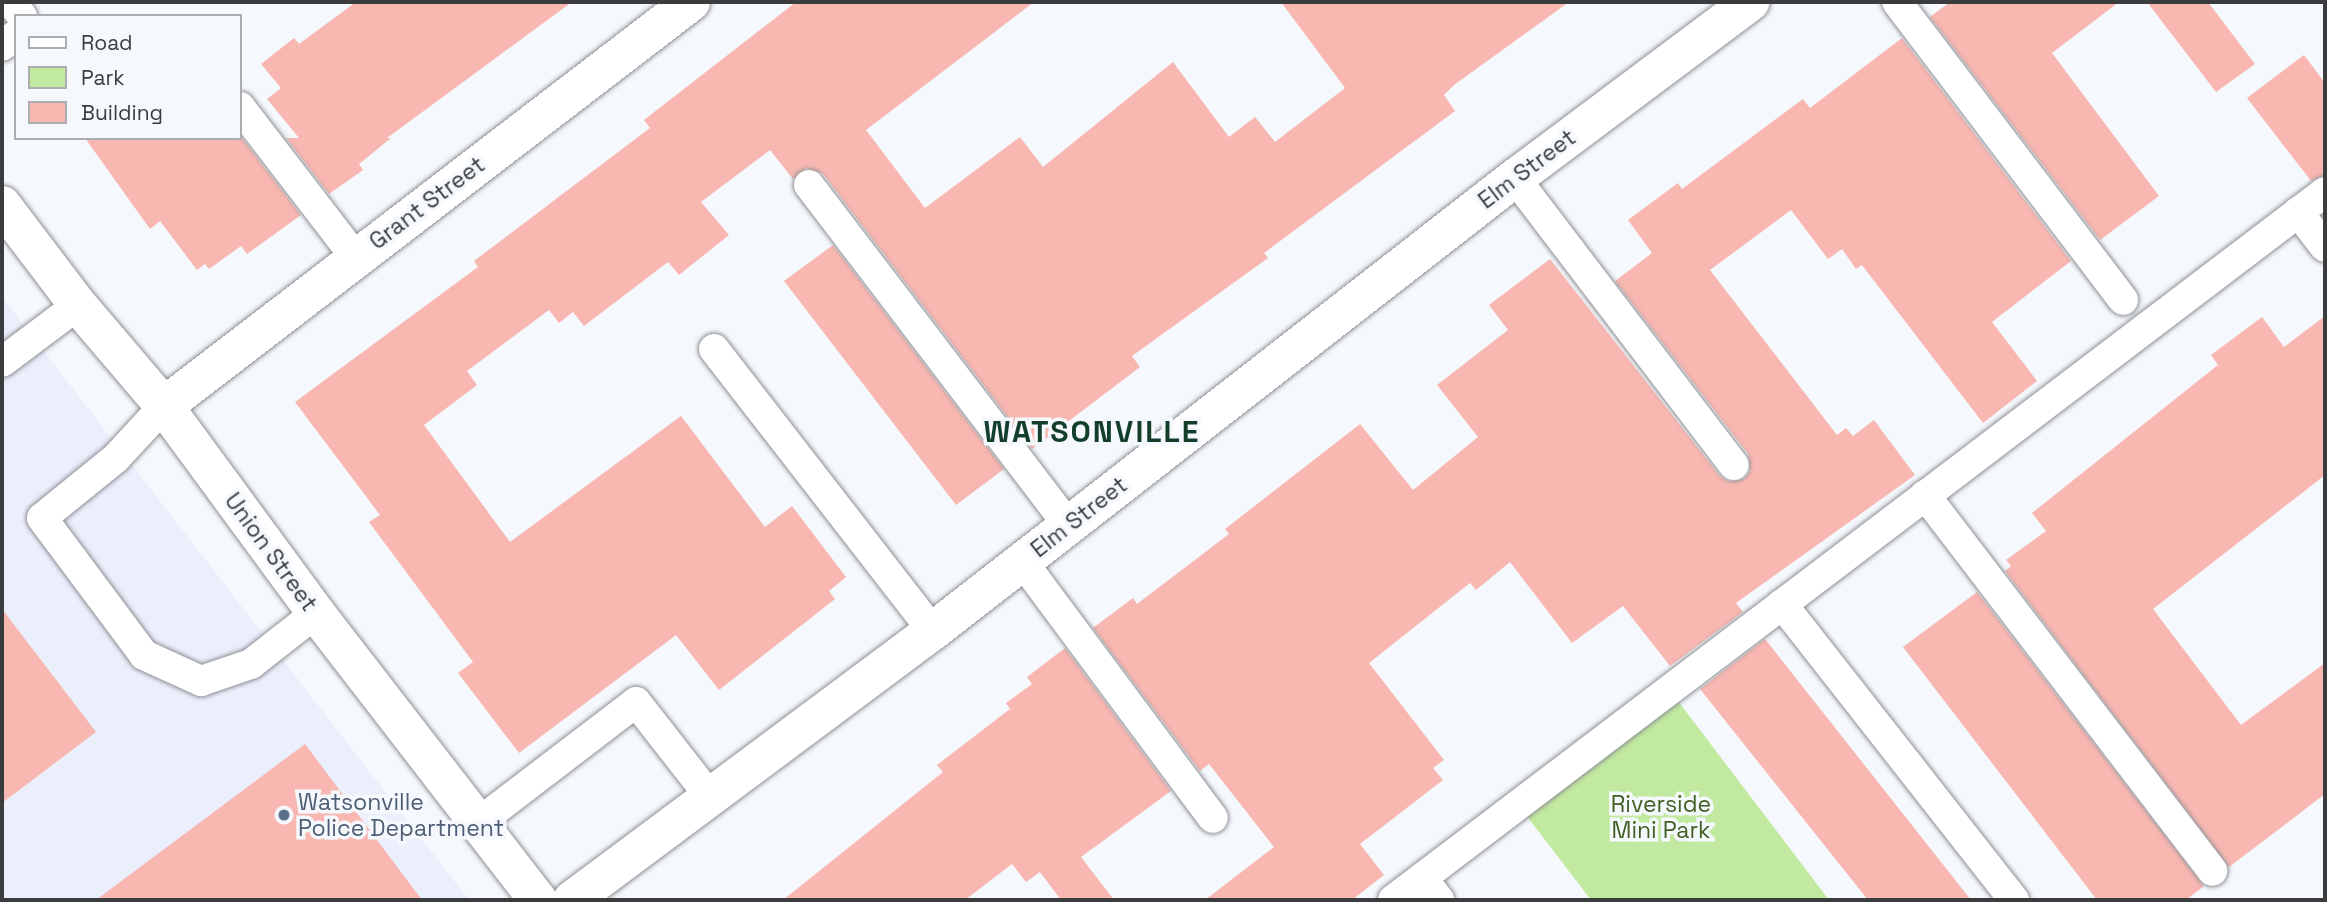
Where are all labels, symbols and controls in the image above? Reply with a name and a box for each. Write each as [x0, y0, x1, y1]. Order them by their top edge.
legend [14, 14, 242, 140]
text: Road [81, 29, 133, 56]
text: Park [81, 64, 125, 91]
text: Building [81, 99, 163, 126]
street label: Elm Street [1473, 124, 1581, 214]
street label: Grant Street [364, 151, 490, 255]
district label: WATSONVILLE [985, 414, 1199, 450]
street label: Elm Street [1025, 471, 1133, 563]
street label: Union Street [219, 487, 323, 617]
place label: Watsonville Police Department [298, 788, 504, 842]
park label: Riverside Mini Park [1611, 790, 1711, 844]
marker: Watsonville Police Department [276, 807, 292, 823]

